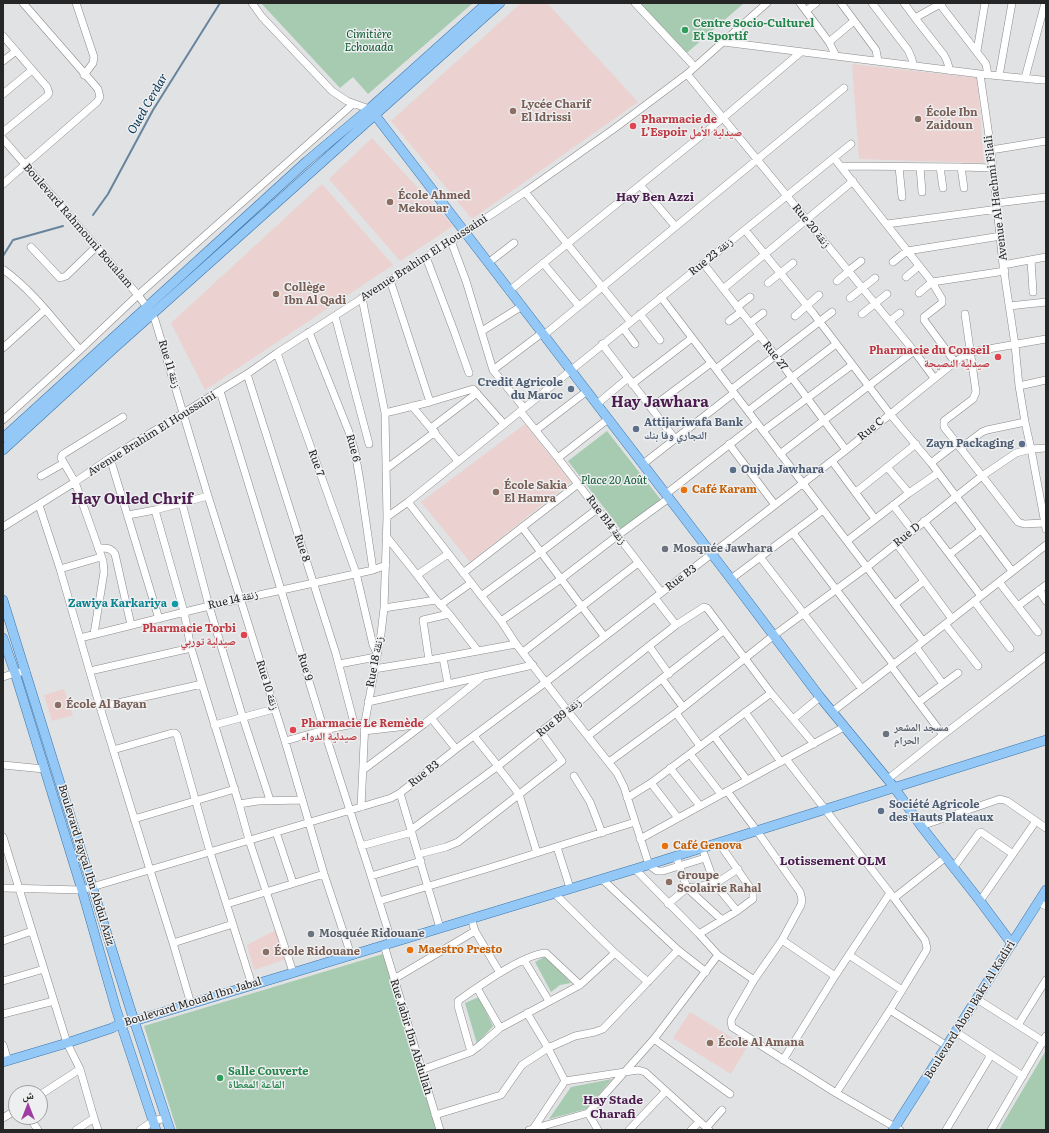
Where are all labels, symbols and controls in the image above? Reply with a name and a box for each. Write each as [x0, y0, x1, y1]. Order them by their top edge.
place label: Centre Socio-Culturel Et Sportif [693, 17, 814, 43]
marker: Centre Socio-Culturel Et Sportif [680, 25, 690, 35]
park label: Cimitière Echouada [344, 28, 394, 54]
water label: Oued Cerdar [125, 71, 171, 137]
place label: Lycée Charif El Idrissi [521, 98, 591, 124]
marker: Lycée Charif El Idrissi [508, 106, 518, 116]
place label: École Ibn Zaidoun [926, 106, 978, 132]
place label: Pharmacie de L’Espoir صيدلية الأمل [641, 113, 742, 139]
marker: École Ibn Zaidoun [913, 114, 923, 124]
marker: Pharmacie de L’Espoir صيدلية الأمل [628, 121, 638, 131]
street label: Avenue Al Hachmi Filali [982, 134, 1010, 262]
street label: Boulevard Rahmouni Boualam [20, 161, 136, 291]
place label: École Ahmed Mekouar [398, 189, 471, 215]
district label: Hay Ben Azzi [616, 190, 694, 204]
marker: École Ahmed Mekouar [385, 197, 395, 207]
street label: Rue 20 زنقة [789, 201, 833, 251]
street label: Avenue Brahim El Houssaini [358, 212, 490, 304]
street label: Rue 23 زنقة [686, 235, 736, 279]
place label: Collège Ibn Al Qadi [284, 281, 346, 307]
marker: Collège Ibn Al Qadi [271, 289, 281, 299]
street label: Rue 11 زنقة [155, 338, 183, 390]
street label: Rue 27 [760, 339, 790, 373]
place label: Pharmacie du Conseil صيدلية النصيحة [869, 344, 990, 370]
marker: Pharmacie du Conseil صيدلية النصيحة [993, 352, 1003, 362]
place label: Credit Agricole du Maroc [477, 376, 563, 402]
marker: Credit Agricole du Maroc [566, 384, 576, 394]
street label: Avenue Brahim El Houssaini [85, 389, 219, 479]
district label: Hay Jawhara [611, 394, 709, 412]
street label: Rue C [855, 414, 887, 444]
place label: Attijariwafa Bank التجاري وفا بنك [644, 416, 743, 442]
marker: Attijariwafa Bank التجاري وفا بنك [631, 424, 641, 434]
street label: Rue 6 [343, 433, 363, 463]
place label: Zayn Packaging [926, 437, 1014, 451]
marker: Zayn Packaging [1017, 439, 1027, 449]
street label: Rue 7 [305, 448, 327, 478]
place label: Oujda Jawhara [741, 463, 824, 477]
marker: Oujda Jawhara [728, 465, 738, 475]
park label: Place 20 Août [581, 474, 647, 488]
place label: École Sakia El Hamra [504, 479, 567, 505]
place label: Café Karam [692, 483, 757, 497]
marker: Café Karam [679, 485, 689, 495]
marker: École Sakia El Hamra [491, 487, 501, 497]
district label: Hay Ouled Chrif [71, 491, 193, 509]
street label: Rue B14 زنقة [583, 493, 629, 547]
street label: Rue D [891, 520, 923, 550]
street label: Rue 8 [291, 532, 313, 564]
place label: Mosquée Jawhara [673, 542, 773, 556]
marker: Mosquée Jawhara [660, 544, 670, 554]
street label: Rue B3 [663, 562, 699, 594]
street label: Rue 14 زنقة [207, 588, 259, 612]
place label: Zawiya Karkariya [68, 597, 167, 611]
marker: Zawiya Karkariya [170, 599, 180, 609]
place label: Pharmacie Torbi صيدلية توربي [142, 622, 236, 648]
marker: Pharmacie Torbi صيدلية توربي [239, 630, 249, 640]
street label: Rue 18 زنقة [364, 635, 386, 689]
street label: Rue 9 [295, 652, 315, 682]
street label: Rue 10 زنقة [253, 658, 281, 712]
street label: Rue B9 زنقة [534, 696, 584, 740]
place label: École Al Bayan [66, 698, 147, 712]
marker: École Al Bayan [53, 700, 63, 710]
place label: Pharmacie Le Remède صيدلية الدواء [301, 717, 424, 743]
place label: مسجد المشعر الحرام [894, 721, 949, 747]
marker: Pharmacie Le Remède صيدلية الدواء [288, 725, 298, 735]
marker: مسجد المشعر الحرام [881, 729, 891, 739]
street label: Rue B3 [406, 758, 442, 790]
street label: Boulevard Fayçal Ibn Abdul Aziz [55, 783, 117, 947]
place label: Société Agricole des Hauts Plateaux [889, 798, 993, 824]
marker: Société Agricole des Hauts Plateaux [876, 806, 886, 816]
place label: Café Genova [673, 839, 742, 853]
marker: Café Genova [660, 841, 670, 851]
district label: Lotissement OLM [780, 854, 886, 868]
place label: Groupe Scolairie Rahal [677, 869, 762, 895]
marker: Groupe Scolairie Rahal [664, 877, 674, 887]
place label: Mosquée Ridouane [319, 927, 425, 941]
marker: Mosquée Ridouane [306, 929, 316, 939]
street label: Boulevard Abou Bakr Al Kadiri [922, 938, 1018, 1082]
place label: Maestro Presto [418, 943, 502, 957]
place label: École Ridouane [274, 945, 360, 959]
marker: Maestro Presto [405, 945, 415, 955]
marker: École Ridouane [261, 947, 271, 957]
street label: Boulevard Mouad Ibn Jabal [123, 975, 263, 1029]
street label: Rue Jabir Ibn Abdullah [387, 977, 435, 1097]
place label: École Al Amana [718, 1036, 804, 1050]
marker: École Al Amana [705, 1038, 715, 1048]
place label: Salle Couverte القاعة المغطاة [228, 1065, 309, 1091]
marker: Salle Couverte القاعة المغطاة [215, 1073, 225, 1083]
north arrow [8, 1085, 48, 1125]
text: ش [22, 1086, 34, 1102]
district label: Hay Stade Charafi [583, 1093, 643, 1121]

